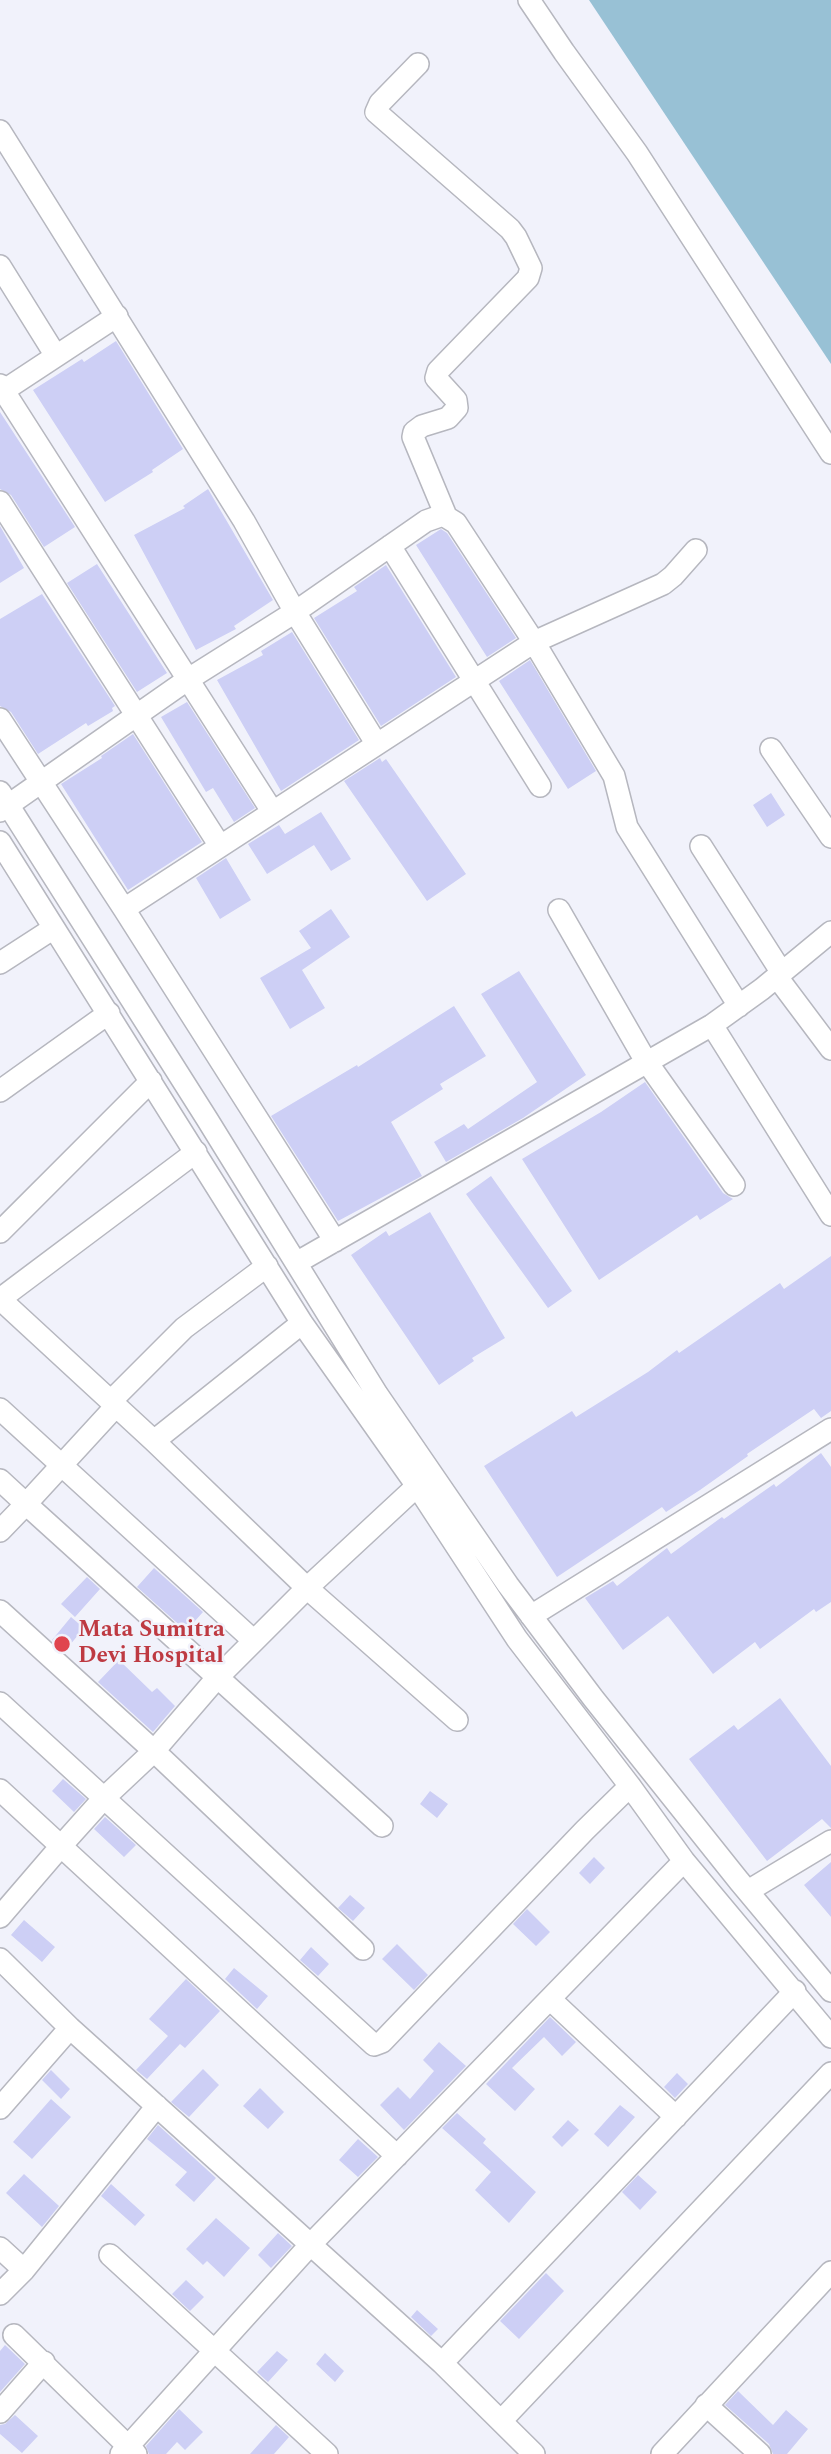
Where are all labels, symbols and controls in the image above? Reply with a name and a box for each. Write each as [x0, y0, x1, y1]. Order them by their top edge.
place label: Mata Sumitra Devi Hospital [78, 1617, 225, 1671]
marker: Mata Sumitra Devi Hospital [52, 1634, 72, 1654]

